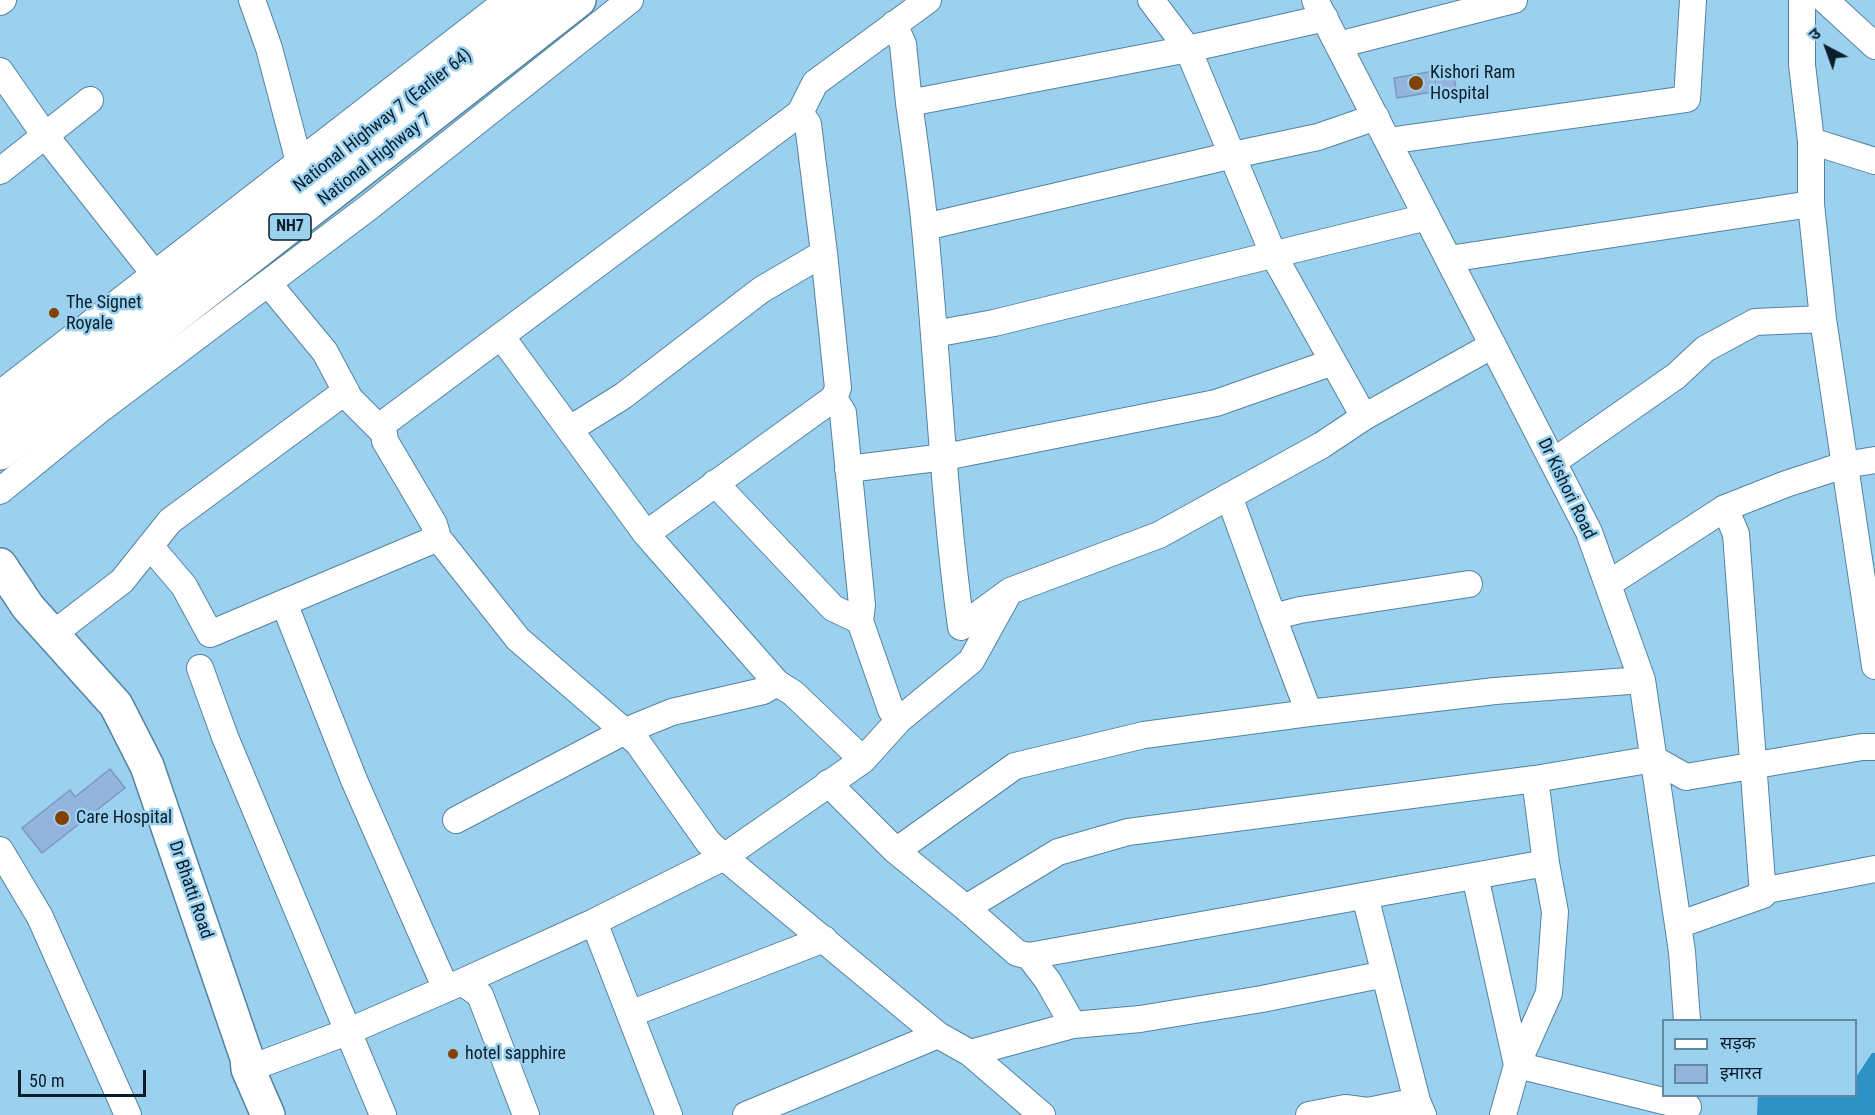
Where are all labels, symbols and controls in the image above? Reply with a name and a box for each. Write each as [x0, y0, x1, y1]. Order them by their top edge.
north arrow [1797, 18, 1857, 78]
text: उ [1805, 24, 1825, 44]
street label: National Highway 7 (Earlier 64) [290, 45, 476, 197]
place label: Kishori Ram Hospital [1430, 62, 1515, 104]
marker: Kishori Ram Hospital [1407, 74, 1425, 92]
street label: National Highway 7 [314, 109, 436, 211]
road number: NH7 [269, 214, 311, 240]
place label: The Signet Royale [66, 292, 141, 334]
marker: The Signet Royale [47, 306, 61, 320]
street label: Dr Kishori Road [1532, 435, 1600, 543]
place label: Care Hospital [76, 807, 172, 829]
marker: Care Hospital [53, 809, 71, 827]
street label: Dr Bhatti Road [163, 838, 217, 942]
legend [1662, 1019, 1857, 1097]
text: सड़क [1720, 1032, 1756, 1053]
place label: hotel sapphire [465, 1043, 566, 1065]
marker: hotel sapphire [446, 1047, 460, 1061]
scale bar [21, 1058, 148, 1096]
text: इमारत [1720, 1062, 1762, 1083]
text: 50 m [29, 1070, 64, 1091]

